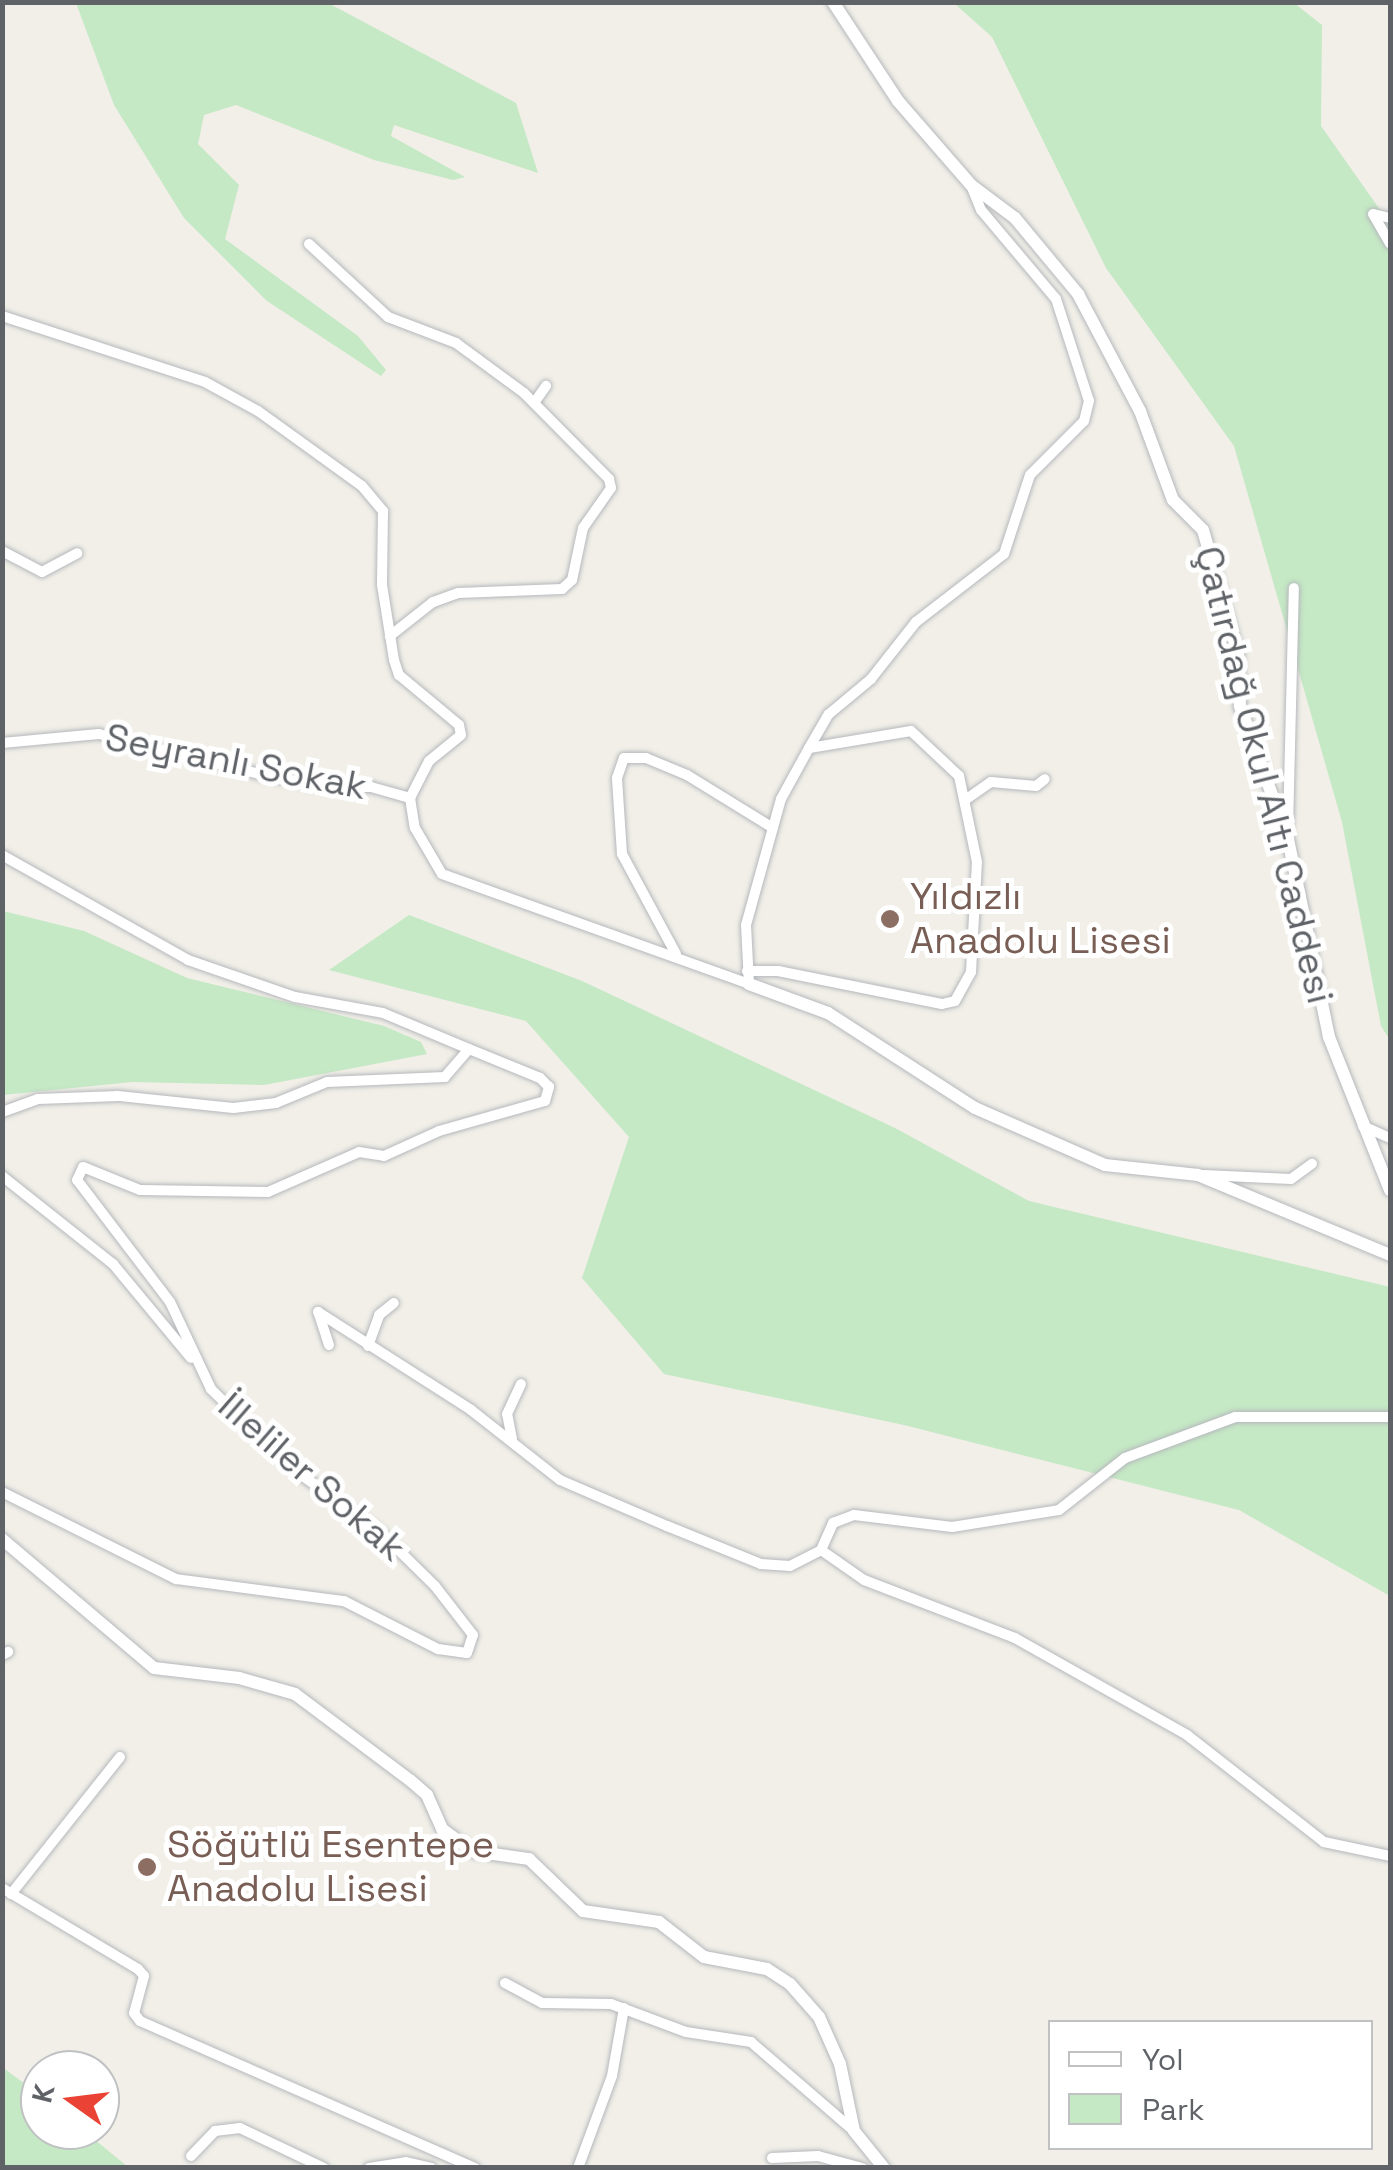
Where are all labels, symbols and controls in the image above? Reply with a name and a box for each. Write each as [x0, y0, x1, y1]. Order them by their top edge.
street label: Çatırdağ Okul Altı Caddesi [1185, 541, 1343, 1009]
street label: Seyranlı Sokak [101, 714, 371, 810]
place label: Yıldızlı Anadolu Lisesi [910, 874, 1171, 964]
marker: Yıldızlı Anadolu Lisesi [879, 908, 901, 930]
street label: İlleliler Sokak [209, 1383, 415, 1571]
place label: Söğütlü Esentepe Anadolu Lisesi [167, 1822, 494, 1912]
marker: Söğütlü Esentepe Anadolu Lisesi [136, 1856, 158, 1878]
legend [1048, 2020, 1373, 2150]
text: Yol [1142, 2040, 1184, 2079]
north arrow [20, 2050, 120, 2150]
text: K [23, 2080, 62, 2106]
text: Park [1142, 2090, 1204, 2129]

